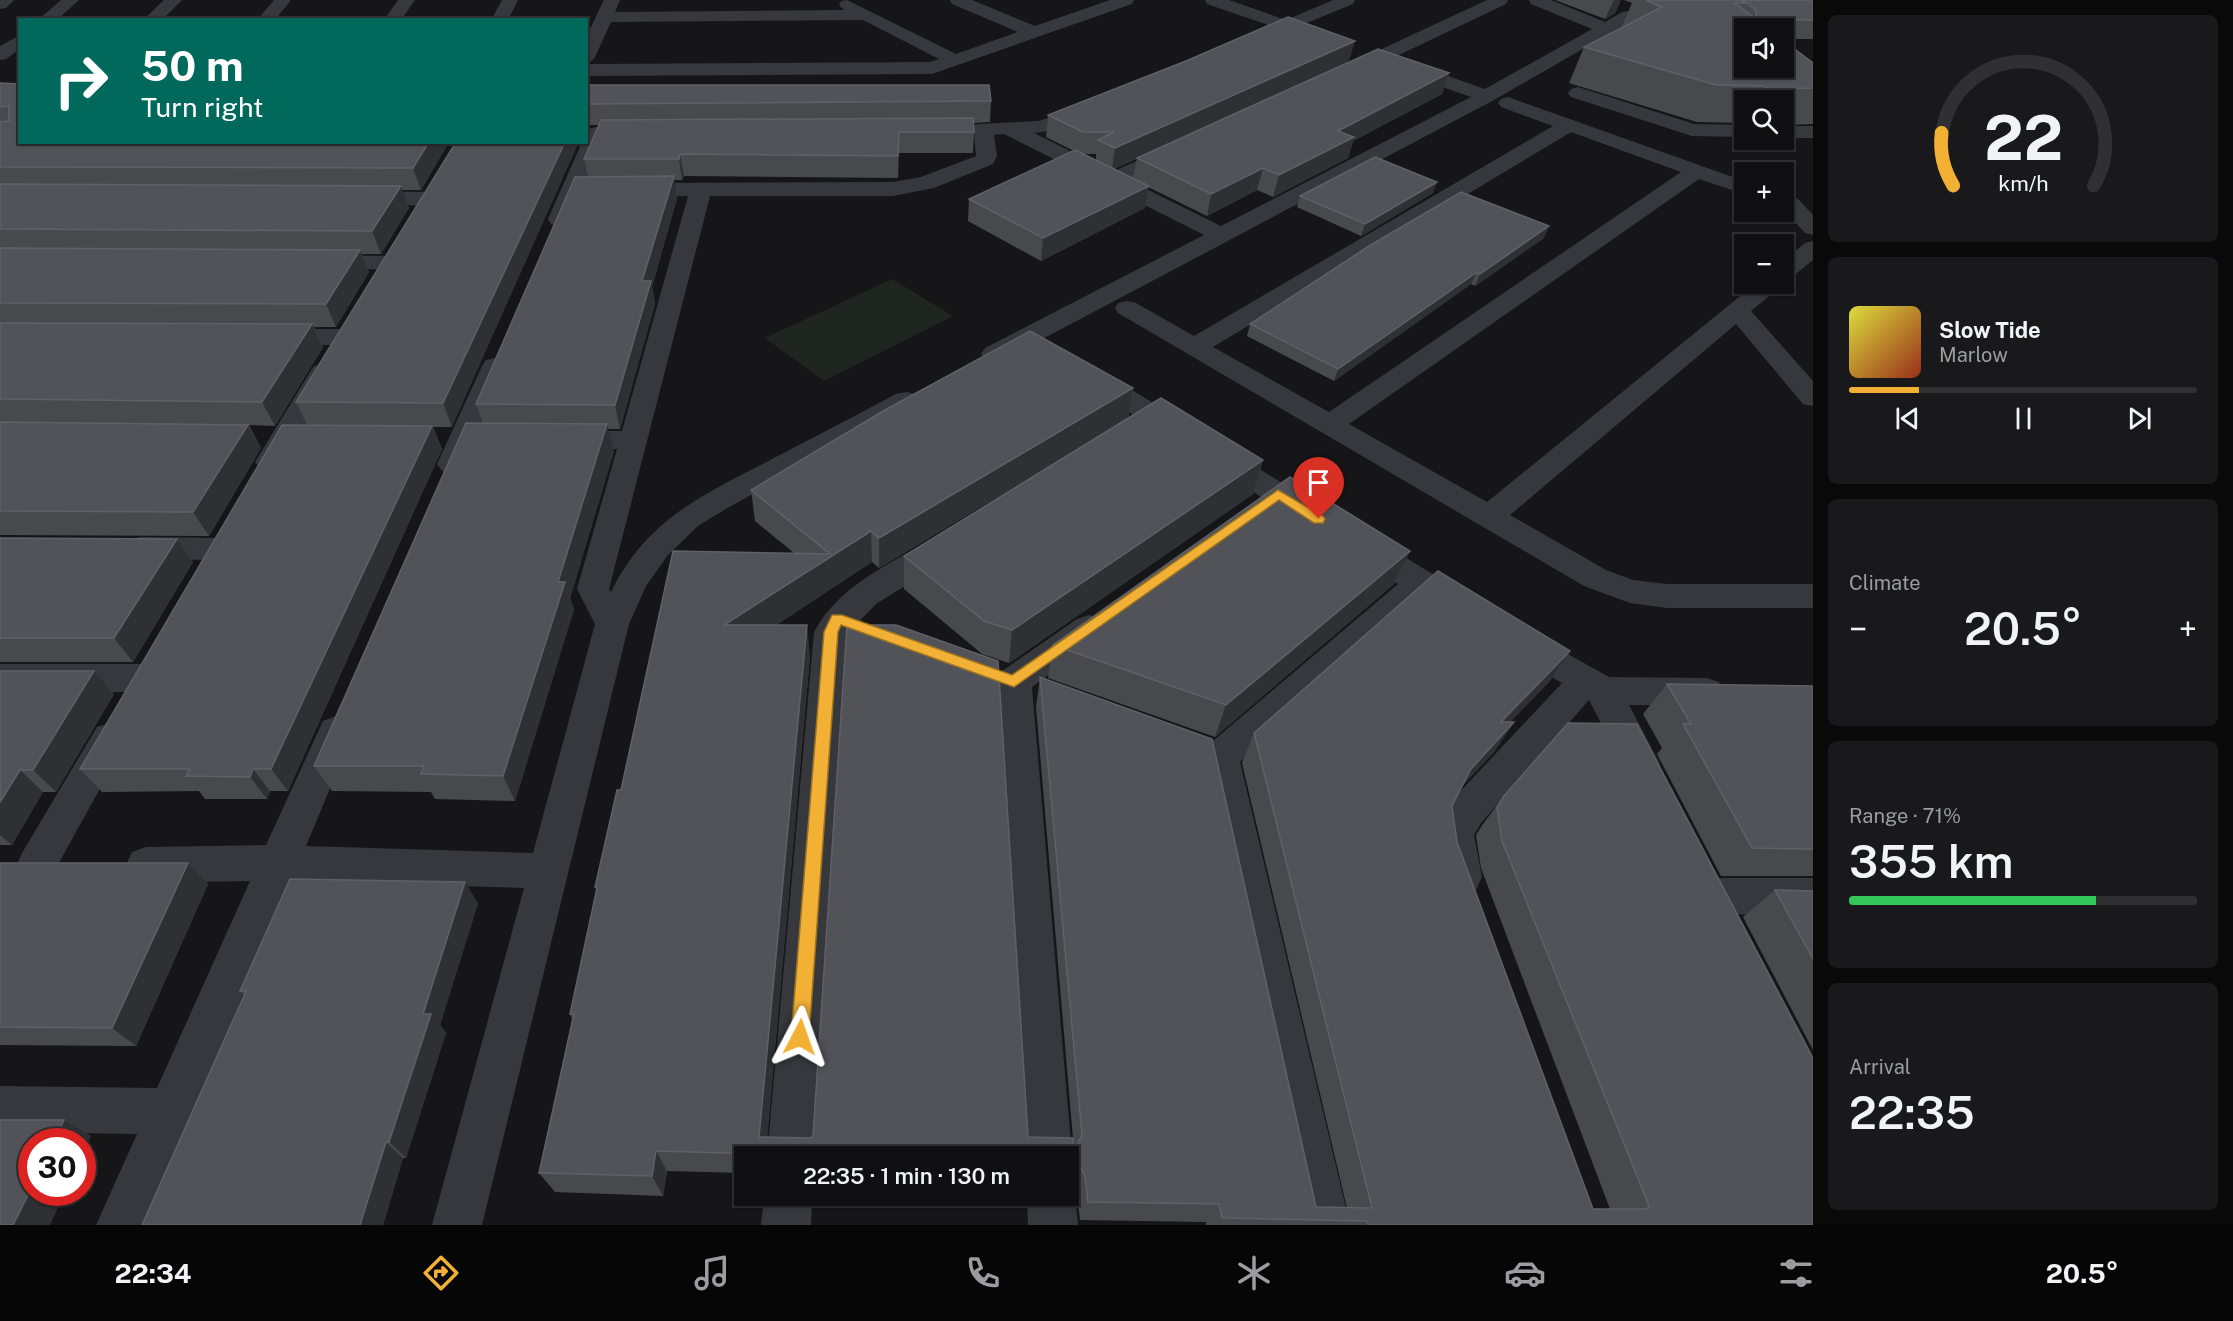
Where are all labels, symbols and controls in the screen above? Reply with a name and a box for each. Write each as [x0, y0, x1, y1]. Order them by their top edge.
map controls [1734, 18, 1794, 294]
button: sound [1734, 18, 1794, 78]
text: 50 m [141, 41, 244, 90]
icon: right [42, 42, 120, 120]
button: search [1734, 90, 1794, 150]
text: Turn right [141, 91, 264, 123]
text: 22 [1983, 101, 2063, 174]
button: + [1734, 162, 1794, 222]
text: km/h [1998, 171, 2048, 196]
button: − [1734, 234, 1794, 294]
text: Slow Tide [1939, 317, 2041, 343]
text: Marlow [1939, 343, 2008, 367]
icon: previous [1891, 402, 1924, 435]
icon: pause [2007, 402, 2040, 435]
icon: next [2123, 402, 2156, 435]
pin [1293, 457, 1344, 519]
icon: arrive [1302, 466, 1335, 499]
text: Climate [1849, 571, 1921, 595]
text: 20.5° [1964, 602, 2082, 655]
text: − [1849, 610, 1867, 648]
text: + [2179, 610, 2197, 648]
text: Range · 71% [1849, 804, 1961, 828]
text: 355 km [1849, 835, 2013, 888]
position arrow [768, 1005, 832, 1069]
text: Arrival [1849, 1055, 1911, 1079]
text: 22:35 [1849, 1086, 1975, 1139]
speed limit sign: 30 [18, 1128, 96, 1206]
text: 22:35 · 1 min · 130 m [803, 1163, 1010, 1189]
icon: directions [420, 1252, 462, 1294]
icon: music [691, 1252, 733, 1294]
icon: phone [962, 1252, 1004, 1294]
icon: climate [1233, 1252, 1275, 1294]
icon: car [1504, 1252, 1546, 1294]
icon: filters [1775, 1252, 1817, 1294]
text: 22:34 [114, 1257, 192, 1289]
text: 20.5° [2046, 1257, 2119, 1289]

